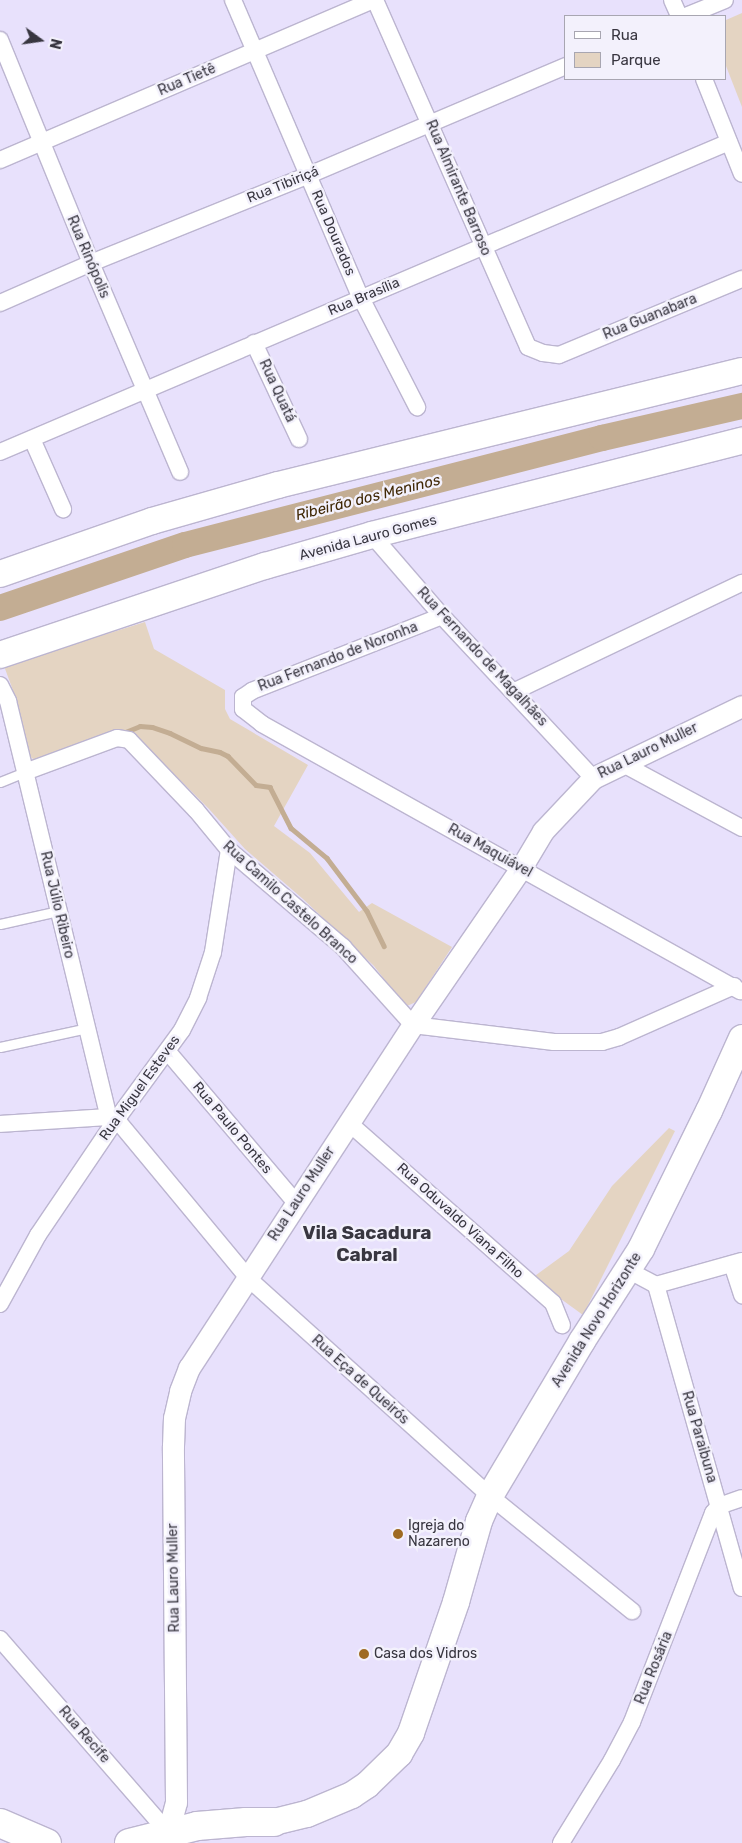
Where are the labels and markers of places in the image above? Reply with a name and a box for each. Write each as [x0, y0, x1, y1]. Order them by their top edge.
place label: Igreja do Nazareno [408, 1518, 470, 1550]
marker: Igreja do Nazareno [392, 1528, 404, 1540]
place label: Casa dos Vidros [374, 1646, 477, 1662]
marker: Casa dos Vidros [358, 1648, 370, 1660]

